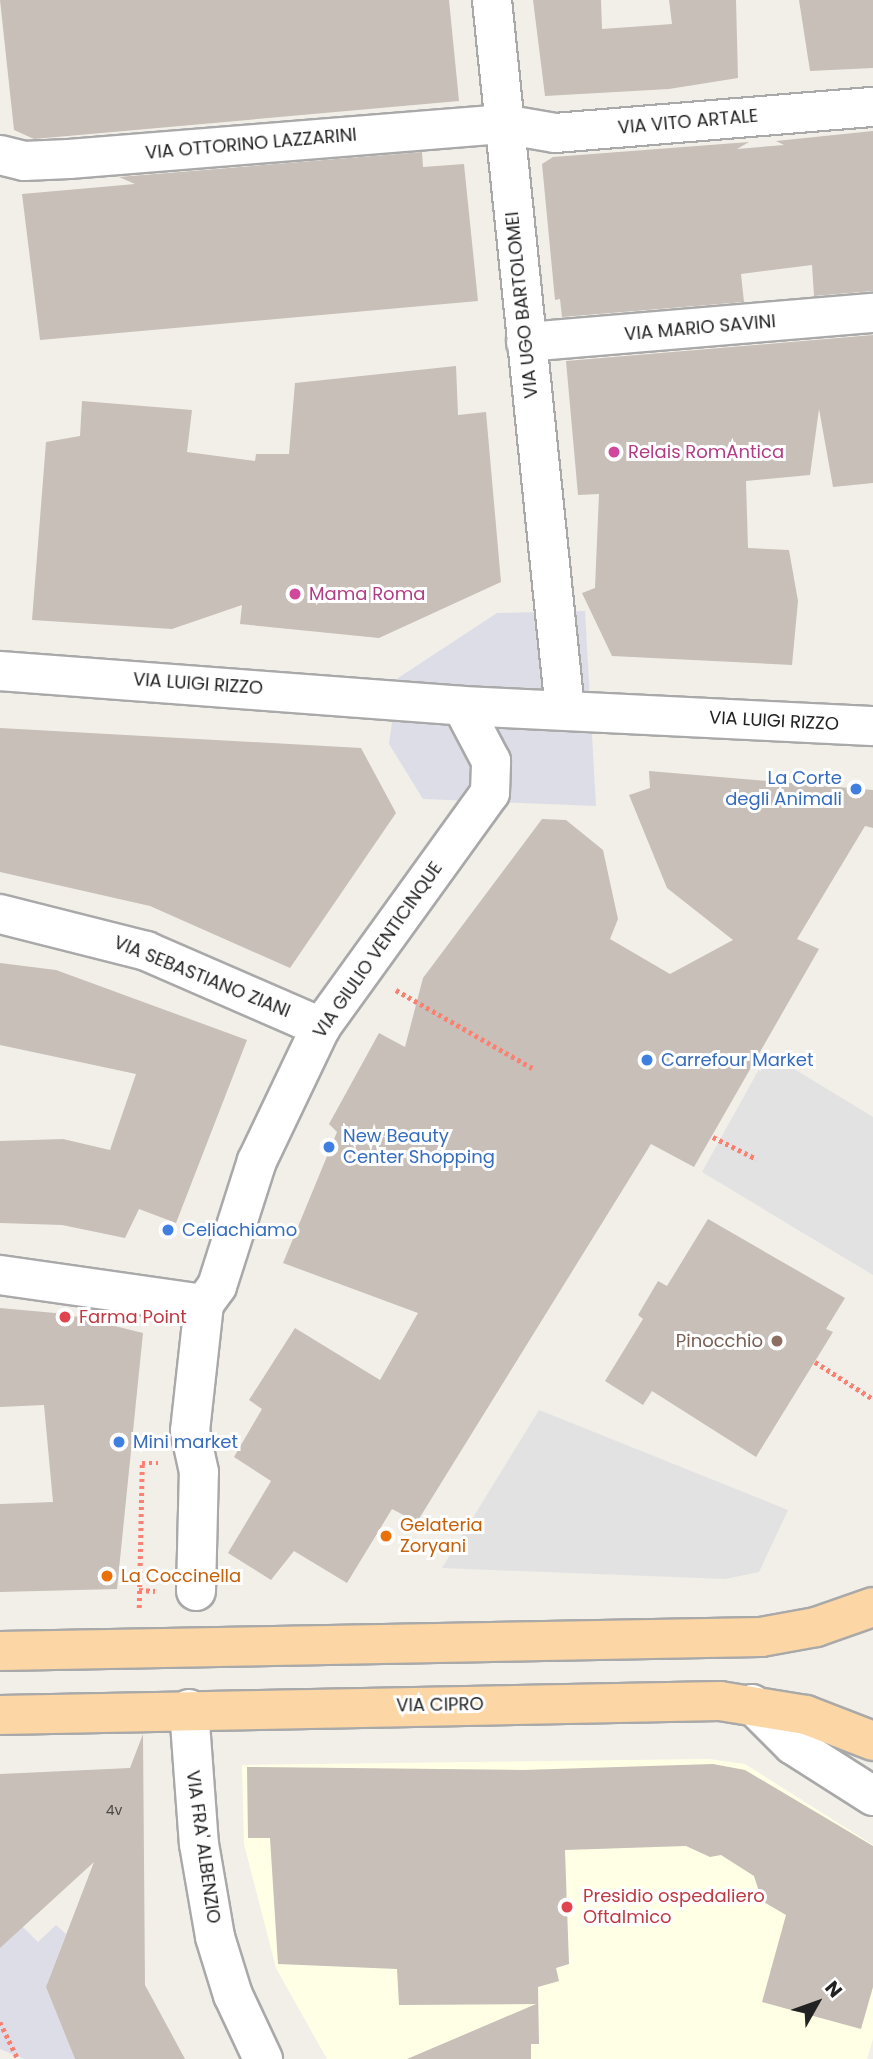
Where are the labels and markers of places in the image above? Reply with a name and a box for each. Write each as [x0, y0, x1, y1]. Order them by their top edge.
place label: Relais RomAntica [628, 441, 784, 463]
marker: Relais RomAntica [606, 444, 622, 460]
place label: Mama Roma [309, 583, 425, 605]
marker: Mama Roma [287, 586, 303, 602]
place label: La Corte degli Animali [725, 768, 842, 810]
marker: La Corte degli Animali [848, 781, 864, 797]
place label: Carrefour Market [661, 1049, 813, 1071]
marker: Carrefour Market [639, 1052, 655, 1068]
place label: New Beauty Center Shopping [343, 1126, 495, 1168]
marker: New Beauty Center Shopping [321, 1139, 337, 1155]
place label: Celiachiamo [182, 1219, 297, 1241]
marker: Celiachiamo [160, 1222, 176, 1238]
place label: Farma Point [79, 1306, 187, 1328]
marker: Farma Point [57, 1309, 73, 1325]
place label: Pinocchio [676, 1330, 763, 1352]
marker: Pinocchio [769, 1333, 785, 1349]
place label: Mini market [133, 1431, 238, 1453]
marker: Mini market [111, 1434, 127, 1450]
place label: Gelateria Zoryani [400, 1515, 483, 1558]
marker: Gelateria Zoryani [378, 1528, 394, 1544]
place label: La Coccinella [121, 1565, 241, 1587]
marker: La Coccinella [99, 1568, 115, 1584]
place label: Presidio ospedaliero Oftalmico [583, 1886, 765, 1928]
marker: Presidio ospedaliero Oftalmico [557, 1897, 577, 1917]

